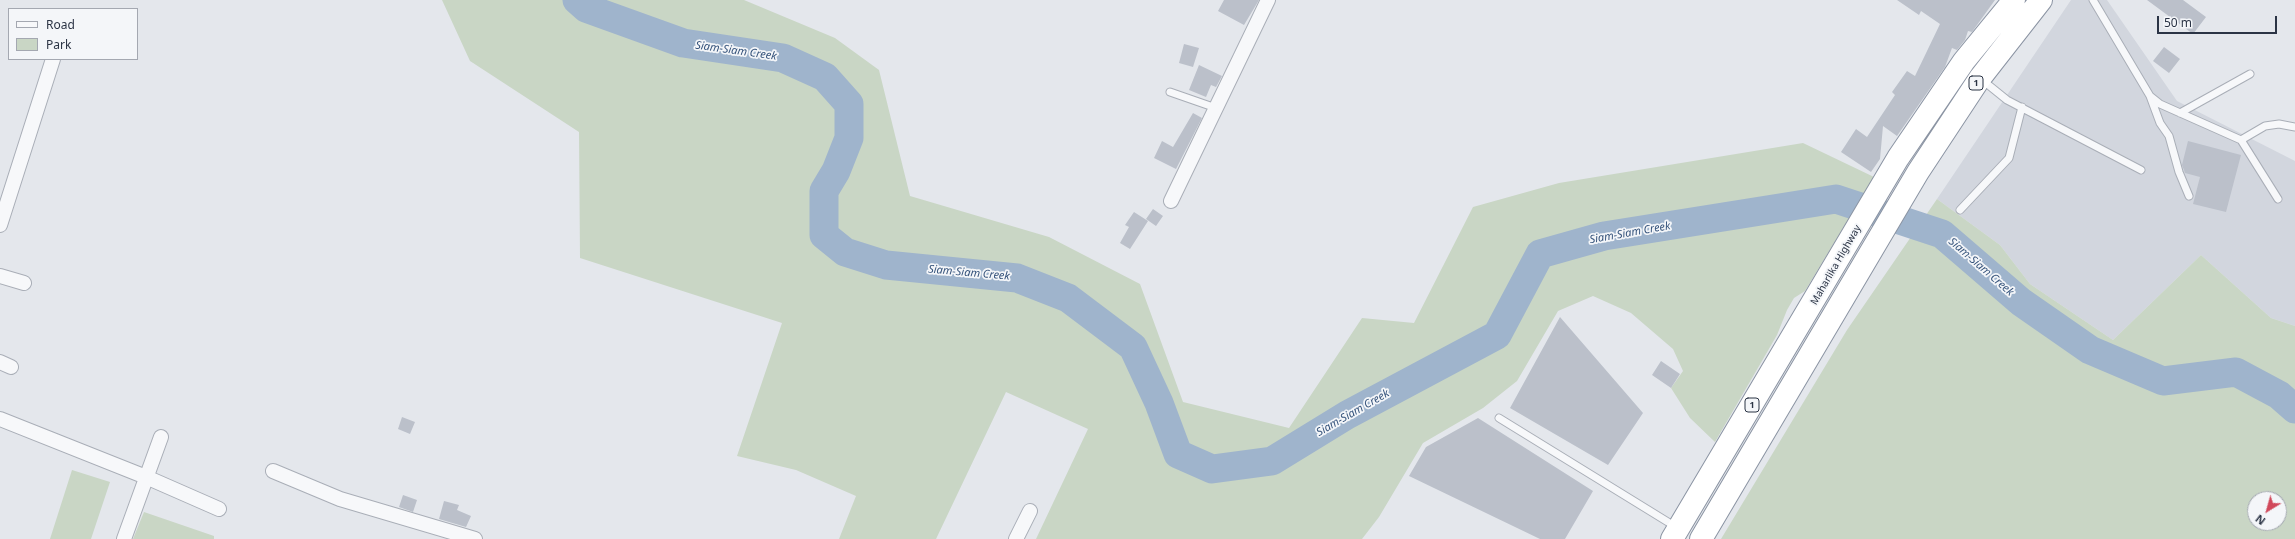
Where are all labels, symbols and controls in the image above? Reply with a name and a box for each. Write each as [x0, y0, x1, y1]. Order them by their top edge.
legend [8, 8, 138, 60]
scale bar [2159, 8, 2279, 34]
text: 50 m [2164, 14, 2192, 31]
text: Road [46, 16, 75, 33]
text: Park [46, 36, 71, 53]
water label: Siam-Siam Creek [695, 39, 777, 63]
road number: 1 [1969, 76, 1983, 90]
water label: Siam-Siam Creek [1589, 219, 1671, 247]
street label: Maharlika Highway [1808, 223, 1864, 307]
water label: Siam-Siam Creek [1946, 235, 2016, 299]
water label: Siam-Siam Creek [928, 263, 1010, 283]
water label: Siam-Siam Creek [1314, 387, 1392, 439]
road number: 1 [1745, 398, 1759, 412]
north arrow [2247, 491, 2287, 531]
text: N [2252, 512, 2268, 529]

